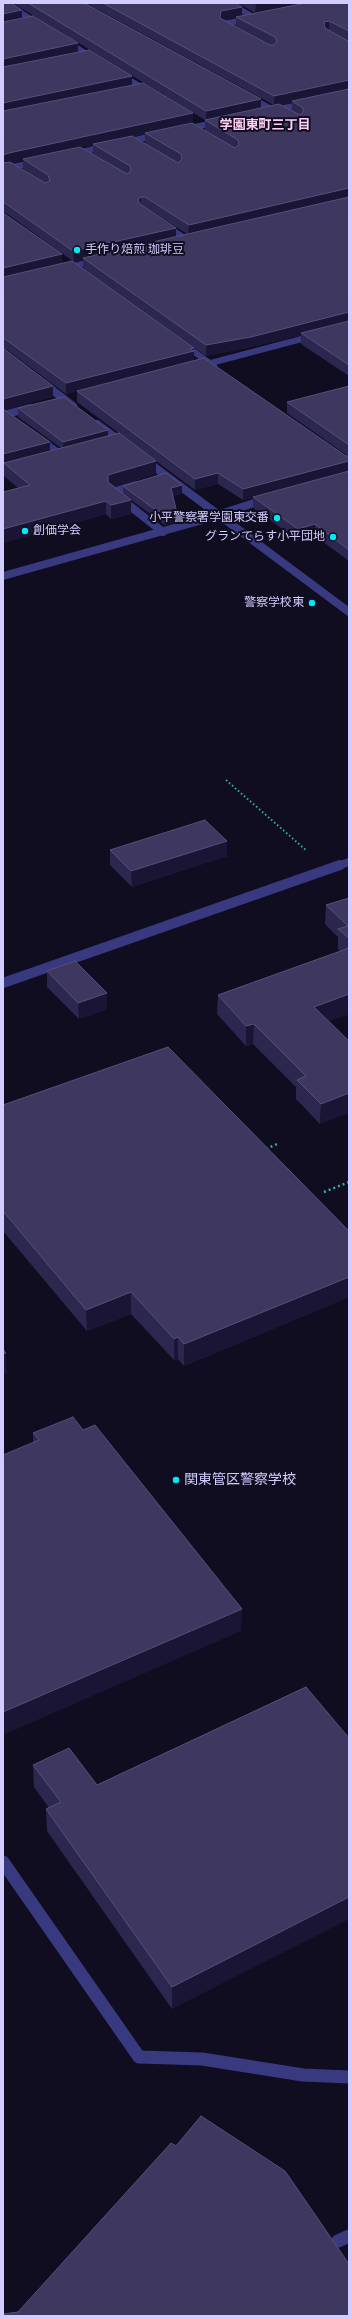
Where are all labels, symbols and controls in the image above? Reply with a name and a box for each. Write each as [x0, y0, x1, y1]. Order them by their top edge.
district label: 学園東町三丁目 [220, 118, 310, 134]
place label: 手作り焙煎 珈琲豆 [85, 243, 184, 257]
marker: 手作り焙煎 珈琲豆 [72, 245, 82, 255]
place label: 小平警察署学園東交番 [149, 511, 269, 525]
marker: 小平警察署学園東交番 [272, 513, 282, 523]
place label: 創価学会 [33, 524, 81, 538]
marker: 創価学会 [20, 526, 30, 536]
place label: グランてらす小平団地 [205, 530, 325, 544]
marker: グランてらす小平団地 [328, 532, 338, 542]
place label: 警察学校東 [244, 596, 304, 610]
marker: 警察学校東 [307, 598, 317, 608]
place label: 関東管区警察学校 [184, 1472, 296, 1488]
marker: 関東管区警察学校 [171, 1475, 181, 1485]

